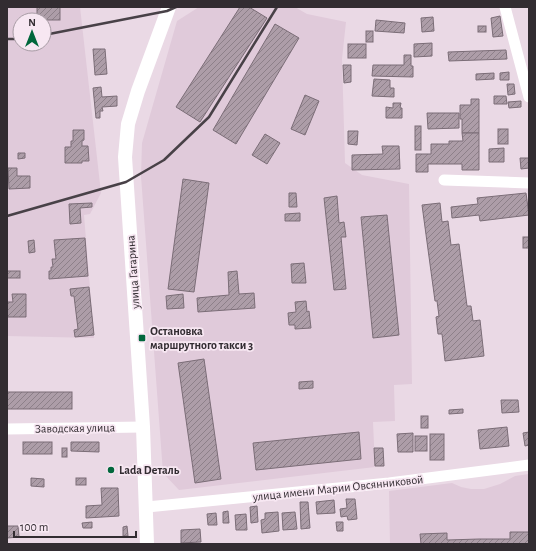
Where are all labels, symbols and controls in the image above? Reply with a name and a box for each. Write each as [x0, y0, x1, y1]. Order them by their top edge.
north arrow [12, 12, 52, 52]
text: N [28, 17, 36, 28]
street label: улица Гагарина [124, 234, 143, 310]
place label: Остановка маршрутного такси 3 [150, 325, 253, 352]
marker: Остановка маршрутного такси 3 [137, 333, 147, 343]
street label: Заводская улица [35, 421, 116, 436]
place label: Lada Dеталь [119, 464, 180, 476]
marker: Lada Dеталь [106, 465, 116, 475]
street label: улица имени Марии Овсянниковой [251, 473, 424, 504]
scale bar [14, 513, 136, 539]
text: 100 m [20, 521, 48, 533]

